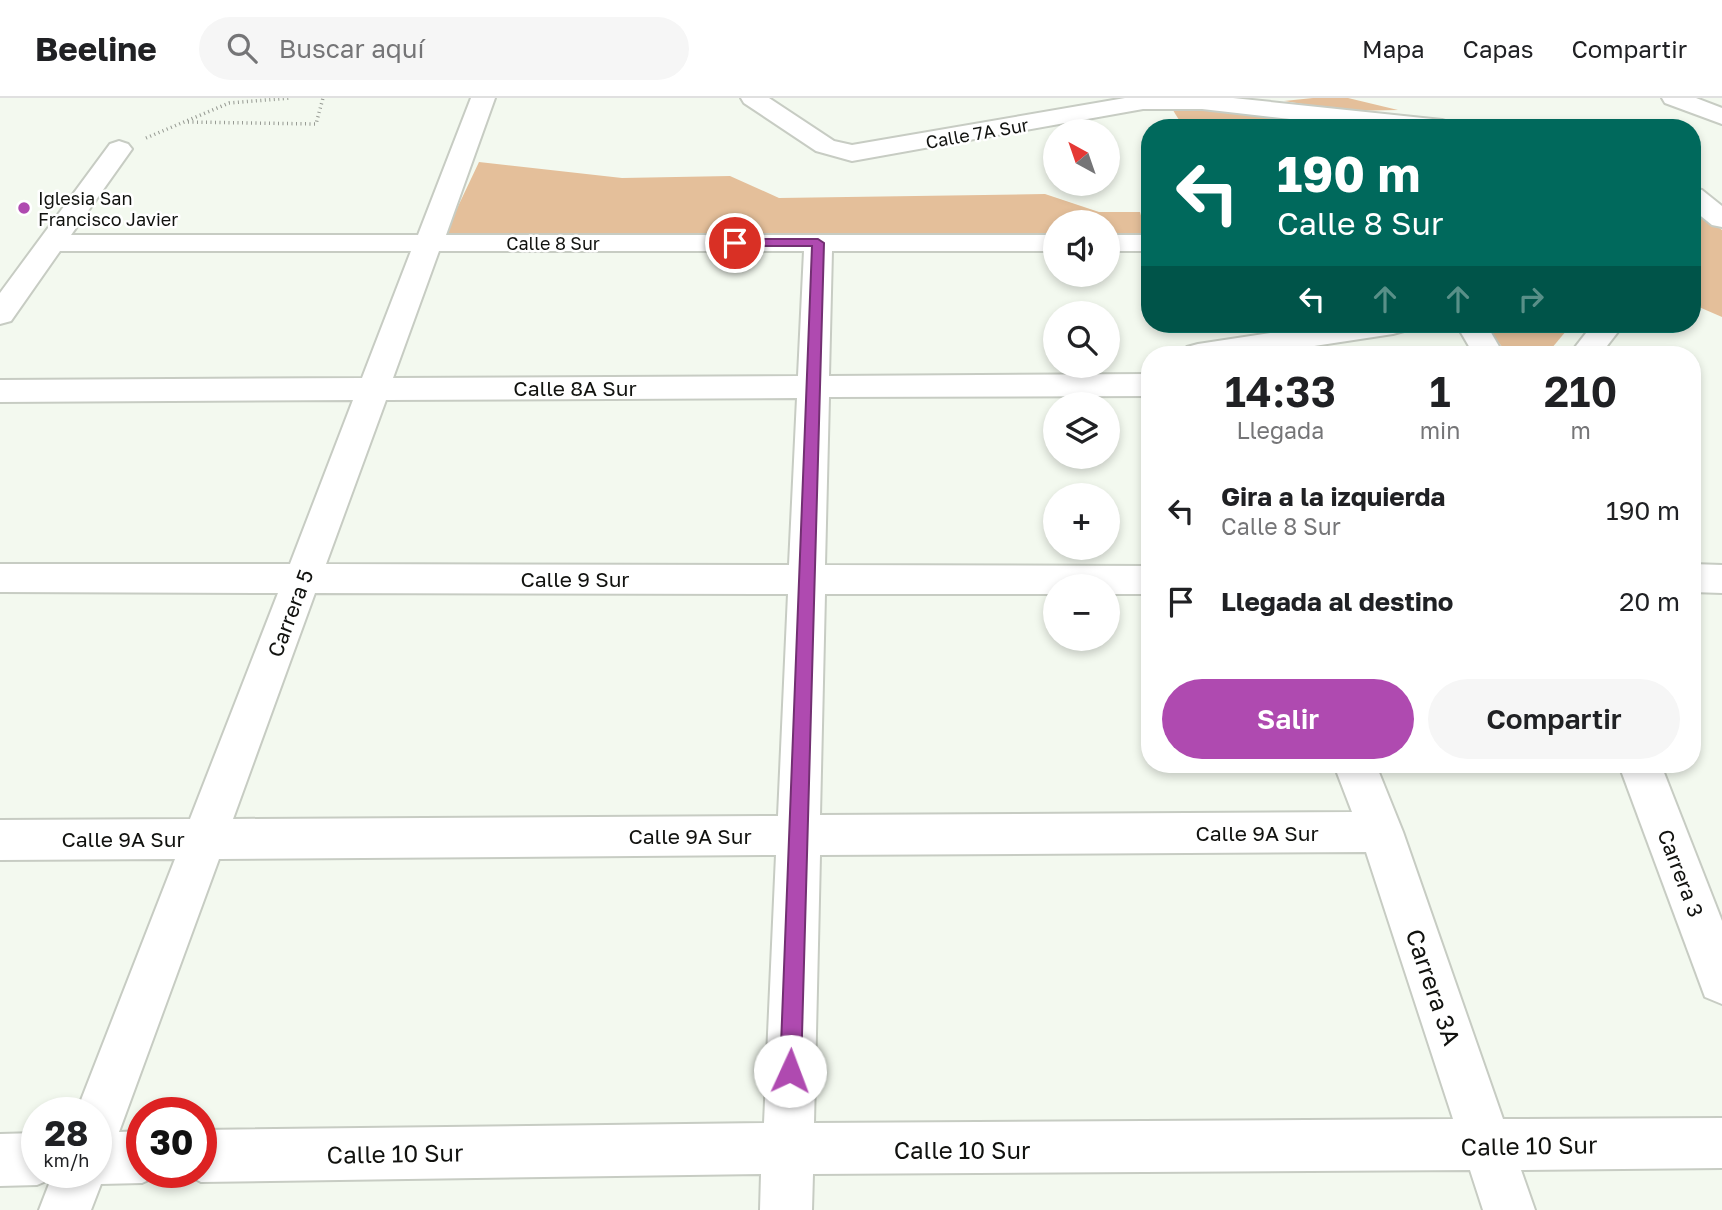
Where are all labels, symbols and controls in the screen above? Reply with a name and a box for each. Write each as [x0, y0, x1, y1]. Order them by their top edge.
search box [199, 17, 689, 80]
text: Beeline [35, 29, 157, 68]
icon: search [223, 29, 261, 67]
text: Buscar aquí [279, 33, 425, 64]
text: Mapa [1362, 34, 1425, 63]
text: Capas [1463, 34, 1533, 63]
text: Compartir [1571, 34, 1687, 63]
street label: Calle 7A Sur [924, 113, 1030, 153]
north arrow [1043, 119, 1120, 196]
map controls [1043, 119, 1120, 651]
text: 190 m [1277, 144, 1420, 203]
icon: left [1162, 147, 1253, 238]
place label: Iglesia San Francisco Javier [38, 187, 178, 230]
marker: Iglesia San Francisco Javier [16, 200, 32, 216]
text: Calle 8 Sur [1277, 204, 1443, 242]
button: sound [1043, 210, 1120, 287]
pin [705, 213, 765, 273]
icon: arrive [716, 224, 754, 262]
street label: Calle 8 Sur [506, 232, 600, 254]
icon: left [1293, 280, 1331, 318]
icon: ahead [1366, 280, 1404, 318]
icon: ahead [1439, 280, 1477, 318]
icon: right [1512, 280, 1550, 318]
button: search [1043, 301, 1120, 378]
text: 14:33 [1225, 366, 1336, 416]
text: 1 [1429, 366, 1451, 416]
text: 210 [1544, 366, 1617, 416]
street label: Calle 8A Sur [513, 375, 637, 401]
button: layers [1043, 392, 1120, 469]
text: Llegada [1237, 416, 1324, 444]
text: min [1420, 416, 1460, 444]
text: m [1571, 416, 1591, 444]
text: Gira a la izquierda [1221, 481, 1445, 512]
button: + [1043, 483, 1120, 560]
icon: left [1162, 492, 1200, 530]
text: 190 m [1606, 495, 1680, 526]
text: Calle 8 Sur [1221, 512, 1341, 540]
street label: Carrera 5 [261, 565, 319, 661]
street label: Calle 9 Sur [520, 566, 630, 592]
button: − [1043, 574, 1120, 651]
icon: arrive [1162, 583, 1200, 621]
text: Llegada al destino [1221, 586, 1453, 617]
text: 20 m [1619, 586, 1680, 617]
button: Salir [1162, 679, 1414, 759]
button: Compartir [1428, 679, 1680, 759]
street label: Calle 9A Sur [1195, 820, 1319, 846]
street label: Calle 9A Sur [628, 823, 752, 849]
street label: Carrera 3 [1652, 825, 1710, 921]
street label: Calle 9A Sur [61, 826, 185, 852]
street label: Carrera 3A [1401, 925, 1467, 1049]
position arrow [753, 1034, 827, 1108]
speed limit sign: 30 [126, 1097, 217, 1188]
text: 28 [45, 1112, 88, 1154]
street label: Calle 10 Sur [1460, 1129, 1598, 1161]
street label: Calle 10 Sur [894, 1135, 1030, 1164]
street label: Calle 10 Sur [326, 1137, 464, 1169]
text: km/h [44, 1149, 89, 1171]

